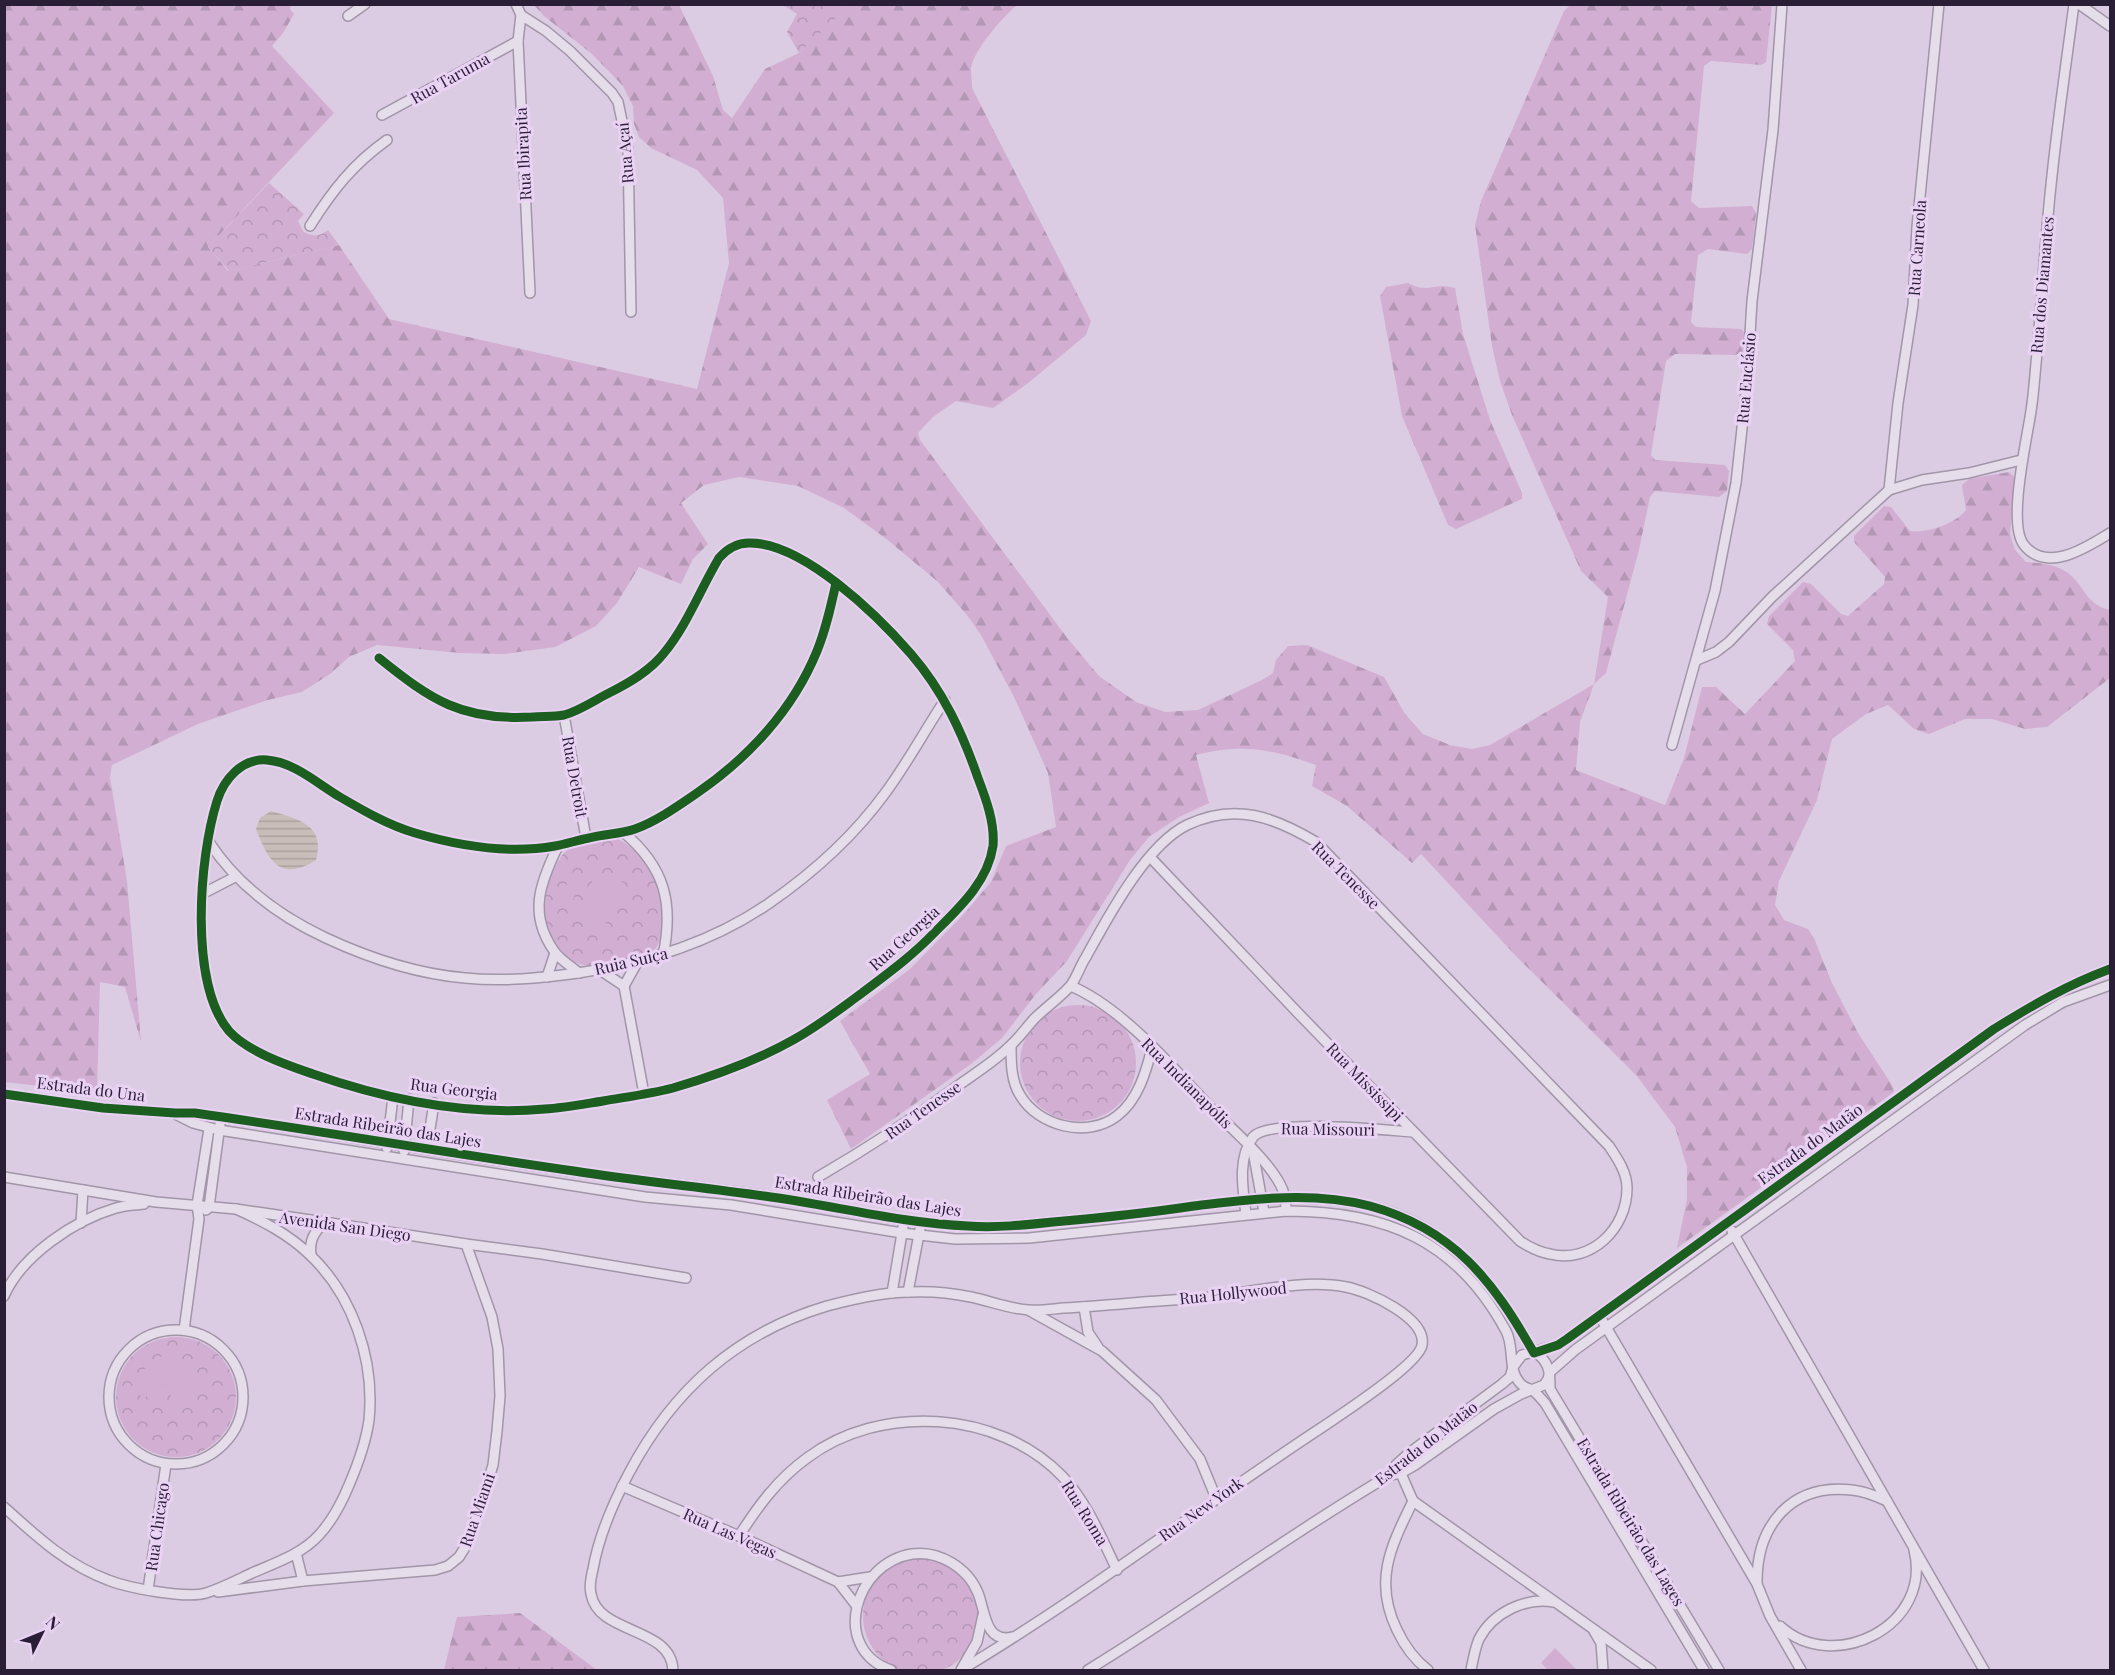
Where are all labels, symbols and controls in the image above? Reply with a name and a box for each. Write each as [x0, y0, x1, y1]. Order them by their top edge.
street label: Rua Taruma [406, 47, 493, 108]
street label: Rua Ibirapita [510, 107, 535, 201]
street label: Rua Açaí [611, 121, 638, 185]
street label: Rua Carneola [1903, 199, 1930, 297]
street label: Rua dos Diamantes [2025, 216, 2058, 354]
street label: Rua Euclásio [1731, 331, 1760, 424]
street label: Rua Detroit [558, 734, 593, 820]
street label: Rua Tenesse [1308, 836, 1385, 913]
street label: Rua Georgia [864, 900, 943, 975]
street label: Ruia Suiça [592, 942, 670, 979]
street label: Rua Indianapólis [1137, 1033, 1237, 1133]
street label: Rua Mississipi [1322, 1038, 1409, 1126]
street label: Estrada do Una [36, 1071, 146, 1106]
street label: Rua Georgia [409, 1073, 499, 1104]
street label: Rua Tenesse [880, 1076, 965, 1144]
street label: Estrada do Matão [1753, 1098, 1867, 1189]
street label: Estrada Ribeirão das Lajes [293, 1101, 483, 1152]
street label: Rua Missouri [1281, 1117, 1376, 1140]
street label: Estrada Ribeirão das Lajes [773, 1170, 963, 1221]
street label: Avenida San Diego [277, 1206, 412, 1245]
street label: Rua Hollywood [1178, 1276, 1288, 1309]
street label: Estrada do Matão [1370, 1396, 1482, 1489]
street label: Estrada Ribeirão das Lages [1573, 1434, 1690, 1610]
street label: Rua Miami [454, 1470, 499, 1550]
street label: Rua New York [1154, 1472, 1247, 1545]
street label: Rua Roma [1057, 1476, 1114, 1549]
street label: Rua Chicago [140, 1481, 173, 1573]
street label: Rua Las Vegas [680, 1503, 780, 1562]
north arrow [12, 1603, 72, 1663]
text: N [42, 1611, 65, 1634]

